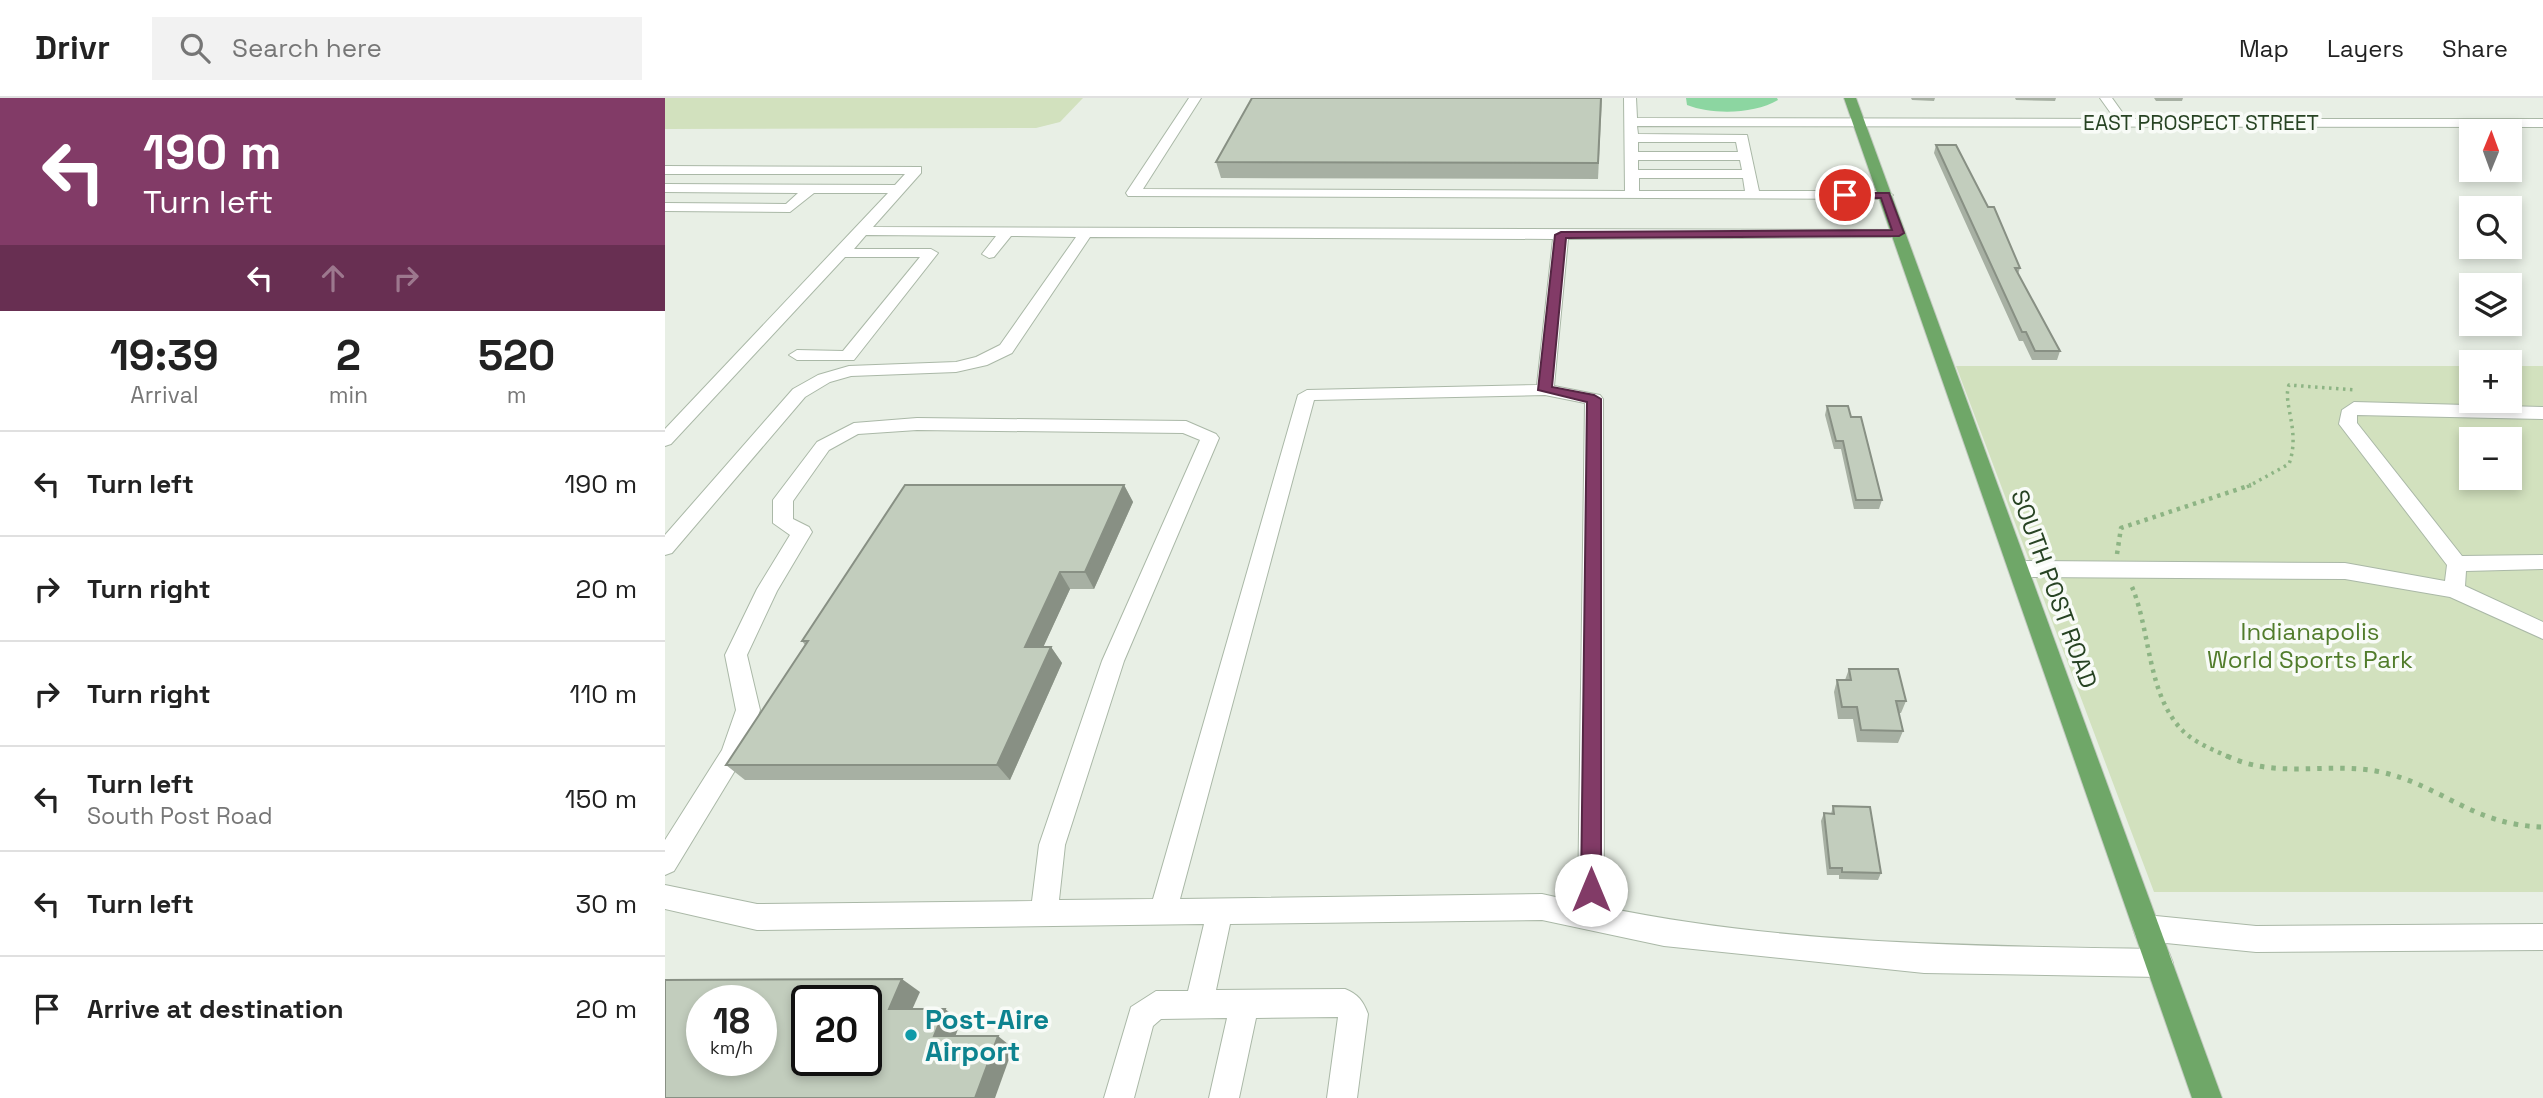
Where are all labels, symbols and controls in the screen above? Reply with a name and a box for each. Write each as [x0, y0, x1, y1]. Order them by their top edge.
search box [152, 17, 642, 80]
text: Drivr [35, 27, 110, 69]
icon: search [176, 29, 214, 67]
text: Search here [232, 31, 382, 65]
text: Map [2239, 33, 2289, 64]
text: Layers [2327, 33, 2404, 64]
text: Share [2442, 33, 2508, 64]
street label: EAST PROSPECT STREET [2083, 109, 2319, 136]
north arrow [2459, 119, 2522, 182]
map controls [2459, 119, 2522, 490]
text: 190 m [143, 121, 281, 183]
icon: left [28, 126, 119, 217]
pin [1815, 165, 1875, 225]
icon: arrive [1826, 176, 1864, 214]
text: Turn left [143, 182, 273, 222]
button: search [2459, 196, 2522, 259]
icon: left [241, 259, 279, 297]
icon: ahead [314, 259, 352, 297]
icon: right [387, 259, 425, 297]
button: layers [2459, 273, 2522, 336]
text: 19:39 [110, 329, 219, 382]
text: 2 [336, 329, 361, 382]
text: 520 [478, 329, 555, 382]
button: + [2459, 350, 2522, 413]
text: Arrival [130, 380, 199, 410]
text: min [329, 380, 368, 410]
text: m [507, 380, 527, 410]
button: − [2459, 427, 2522, 490]
icon: left [28, 465, 66, 503]
text: Turn left [87, 467, 194, 501]
text: 190 m [565, 467, 637, 501]
street label: SOUTH POST ROAD [2004, 485, 2105, 692]
icon: right [28, 570, 66, 608]
text: Turn right [87, 572, 211, 606]
text: 20 m [576, 572, 637, 606]
park label: Indianapolis World Sports Park [2207, 616, 2413, 675]
icon: right [28, 675, 66, 713]
text: Turn right [87, 677, 211, 711]
text: 110 m [570, 677, 637, 711]
text: Turn left [87, 767, 194, 801]
icon: left [28, 780, 66, 818]
text: 150 m [565, 782, 637, 816]
text: South Post Road [87, 801, 272, 831]
position arrow [1554, 853, 1628, 927]
icon: left [28, 885, 66, 923]
text: Turn left [87, 887, 194, 921]
text: 30 m [576, 887, 637, 921]
speed limit sign: 20 [791, 985, 882, 1076]
icon: arrive [28, 990, 66, 1028]
text: Arrive at destination [87, 992, 344, 1026]
text: 20 m [576, 992, 637, 1026]
text: 18 [713, 999, 750, 1043]
place label: Post-Aire Airport [925, 1001, 1049, 1069]
marker: Post-Aire Airport [903, 1027, 919, 1043]
text: km/h [710, 1036, 753, 1059]

